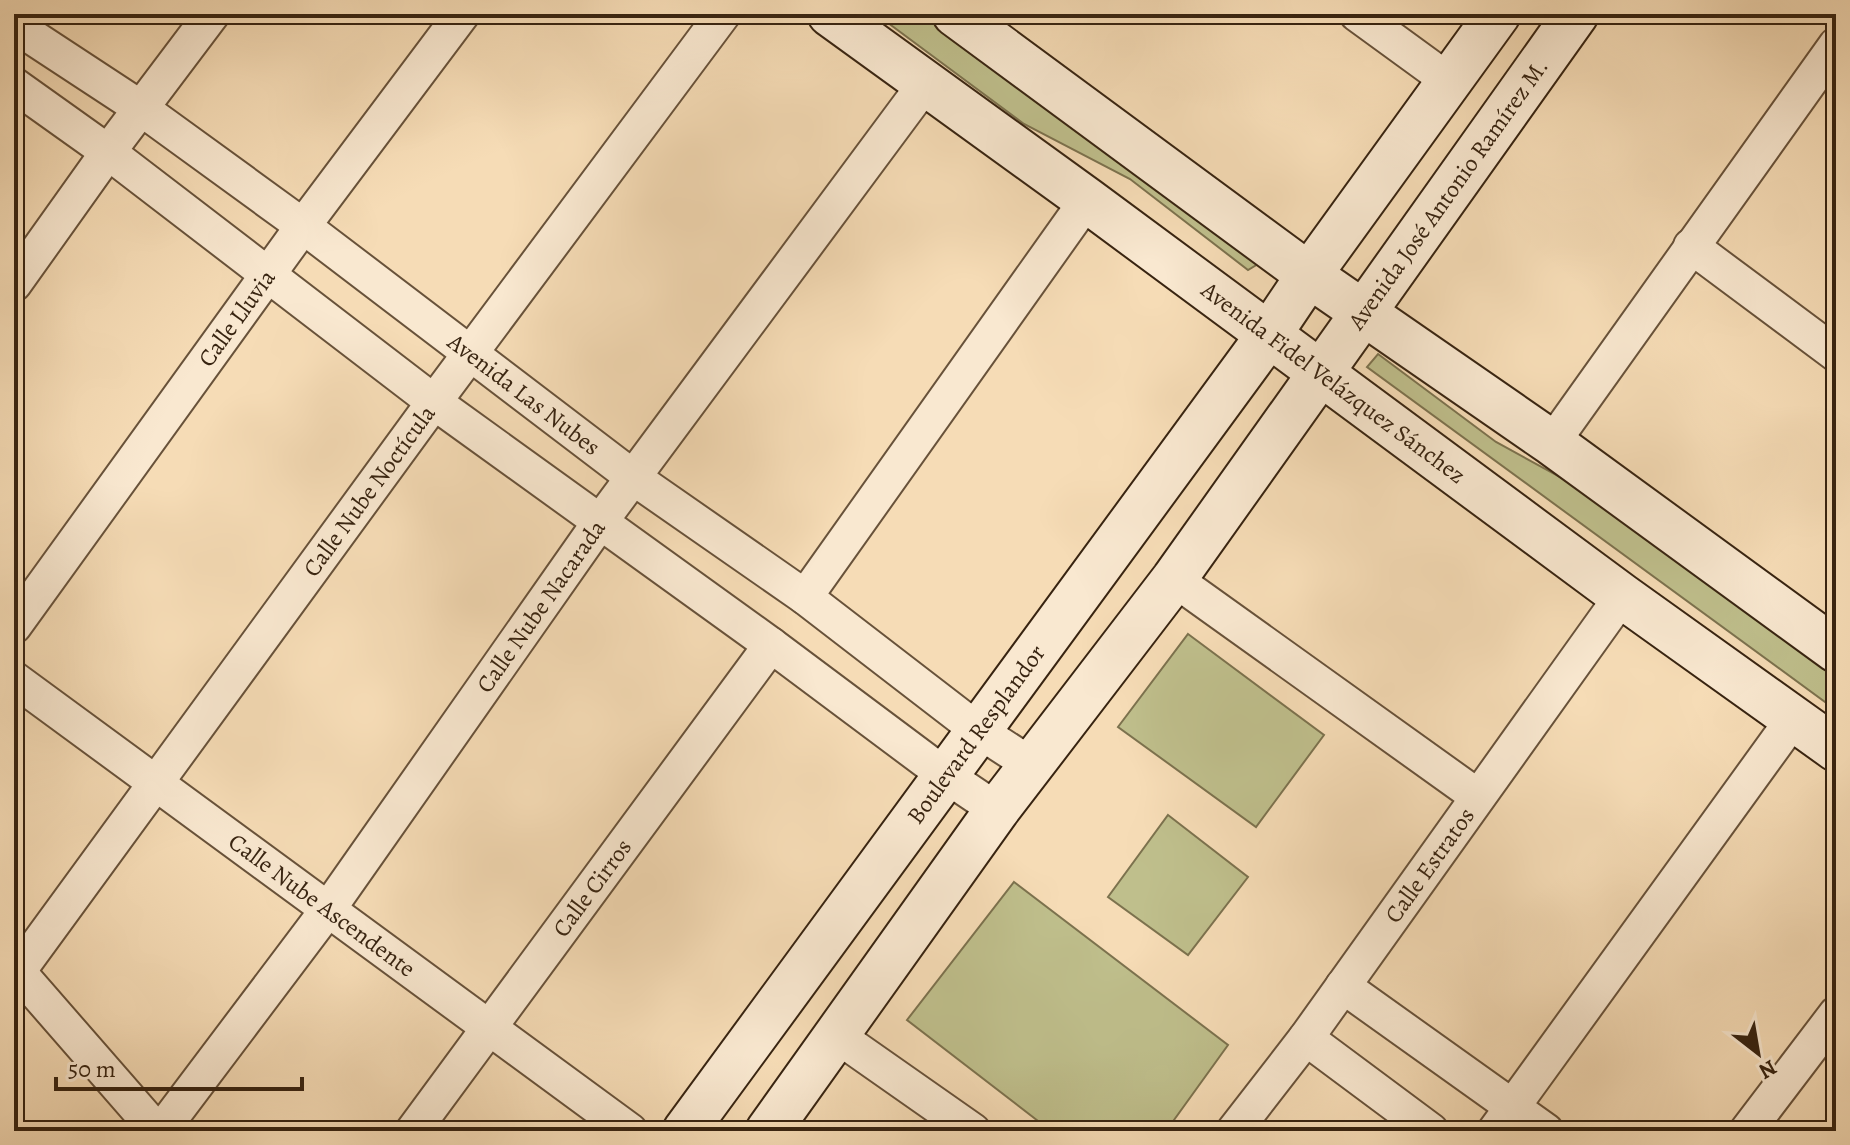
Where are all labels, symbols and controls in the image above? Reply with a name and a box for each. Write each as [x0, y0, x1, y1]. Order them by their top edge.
street label: Avenida José Antonio Ramírez M. [1340, 52, 1556, 337]
street label: Calle Lluvia [190, 262, 283, 373]
street label: Avenida Fidel Velázquez Sánchez [1194, 273, 1472, 491]
street label: Avenida Las Nubes [440, 325, 607, 463]
street label: Calle Nube Noctícula [296, 398, 443, 583]
street label: Calle Nube Nacarada [469, 513, 613, 699]
street label: Boulevard Resplandor [899, 638, 1052, 830]
street label: Calle Estratos [1377, 801, 1482, 929]
street label: Calle Nube Ascendente [222, 826, 422, 984]
street label: Calle Cirros [545, 832, 639, 943]
north arrow [1718, 1013, 1798, 1093]
scale bar [56, 1041, 302, 1091]
text: N [1753, 1052, 1782, 1086]
text: 50 m [68, 1053, 116, 1085]

